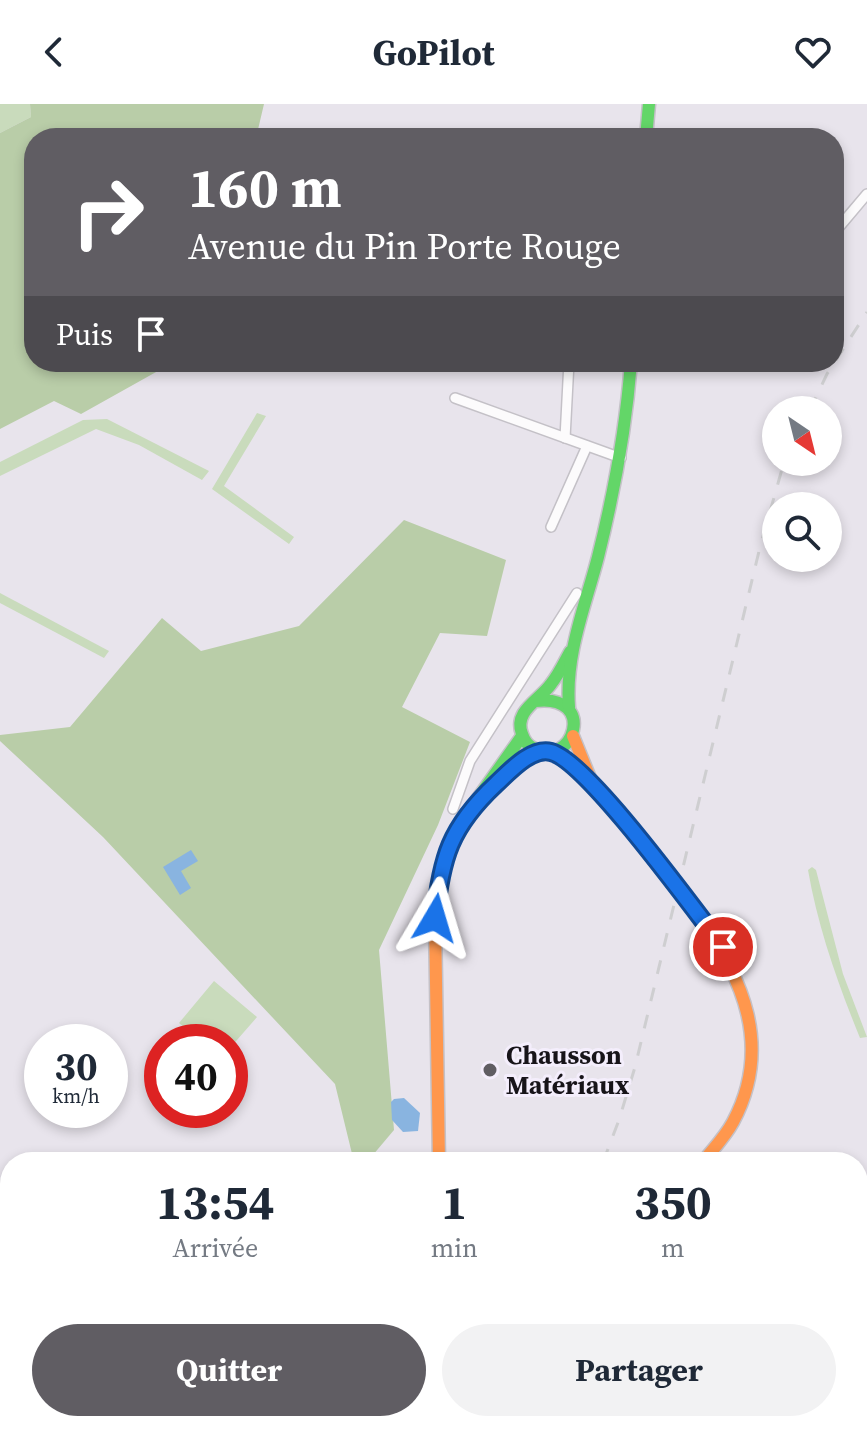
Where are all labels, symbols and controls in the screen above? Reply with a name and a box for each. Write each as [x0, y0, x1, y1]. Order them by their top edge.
text: GoPilot [372, 28, 495, 77]
icon: back [32, 30, 76, 74]
icon: heart [791, 30, 835, 74]
text: 160 m [188, 149, 342, 226]
icon: right [56, 160, 160, 264]
text: Avenue du Pin Porte Rouge [188, 222, 621, 271]
icon: arrive [129, 312, 173, 356]
text: Puis [56, 314, 113, 355]
north arrow [762, 396, 842, 476]
map controls [762, 396, 842, 572]
button: search [762, 492, 842, 572]
position arrow [393, 876, 477, 960]
pin [689, 913, 757, 981]
icon: arrive [701, 925, 745, 969]
speed limit sign: 40 [144, 1024, 248, 1128]
place label: Chausson Matériaux [506, 1037, 630, 1103]
text: 30 [54, 1039, 98, 1093]
marker: Chausson Matériaux [481, 1061, 499, 1079]
text: km/h [52, 1082, 100, 1110]
text: 13:54 [156, 1169, 275, 1235]
text: 1 [441, 1169, 467, 1235]
text: 350 [634, 1169, 712, 1235]
text: Arrivée [172, 1230, 258, 1266]
text: min [431, 1230, 478, 1266]
text: m [661, 1230, 685, 1266]
button: Quitter [32, 1324, 426, 1416]
button: Partager [442, 1324, 836, 1416]

